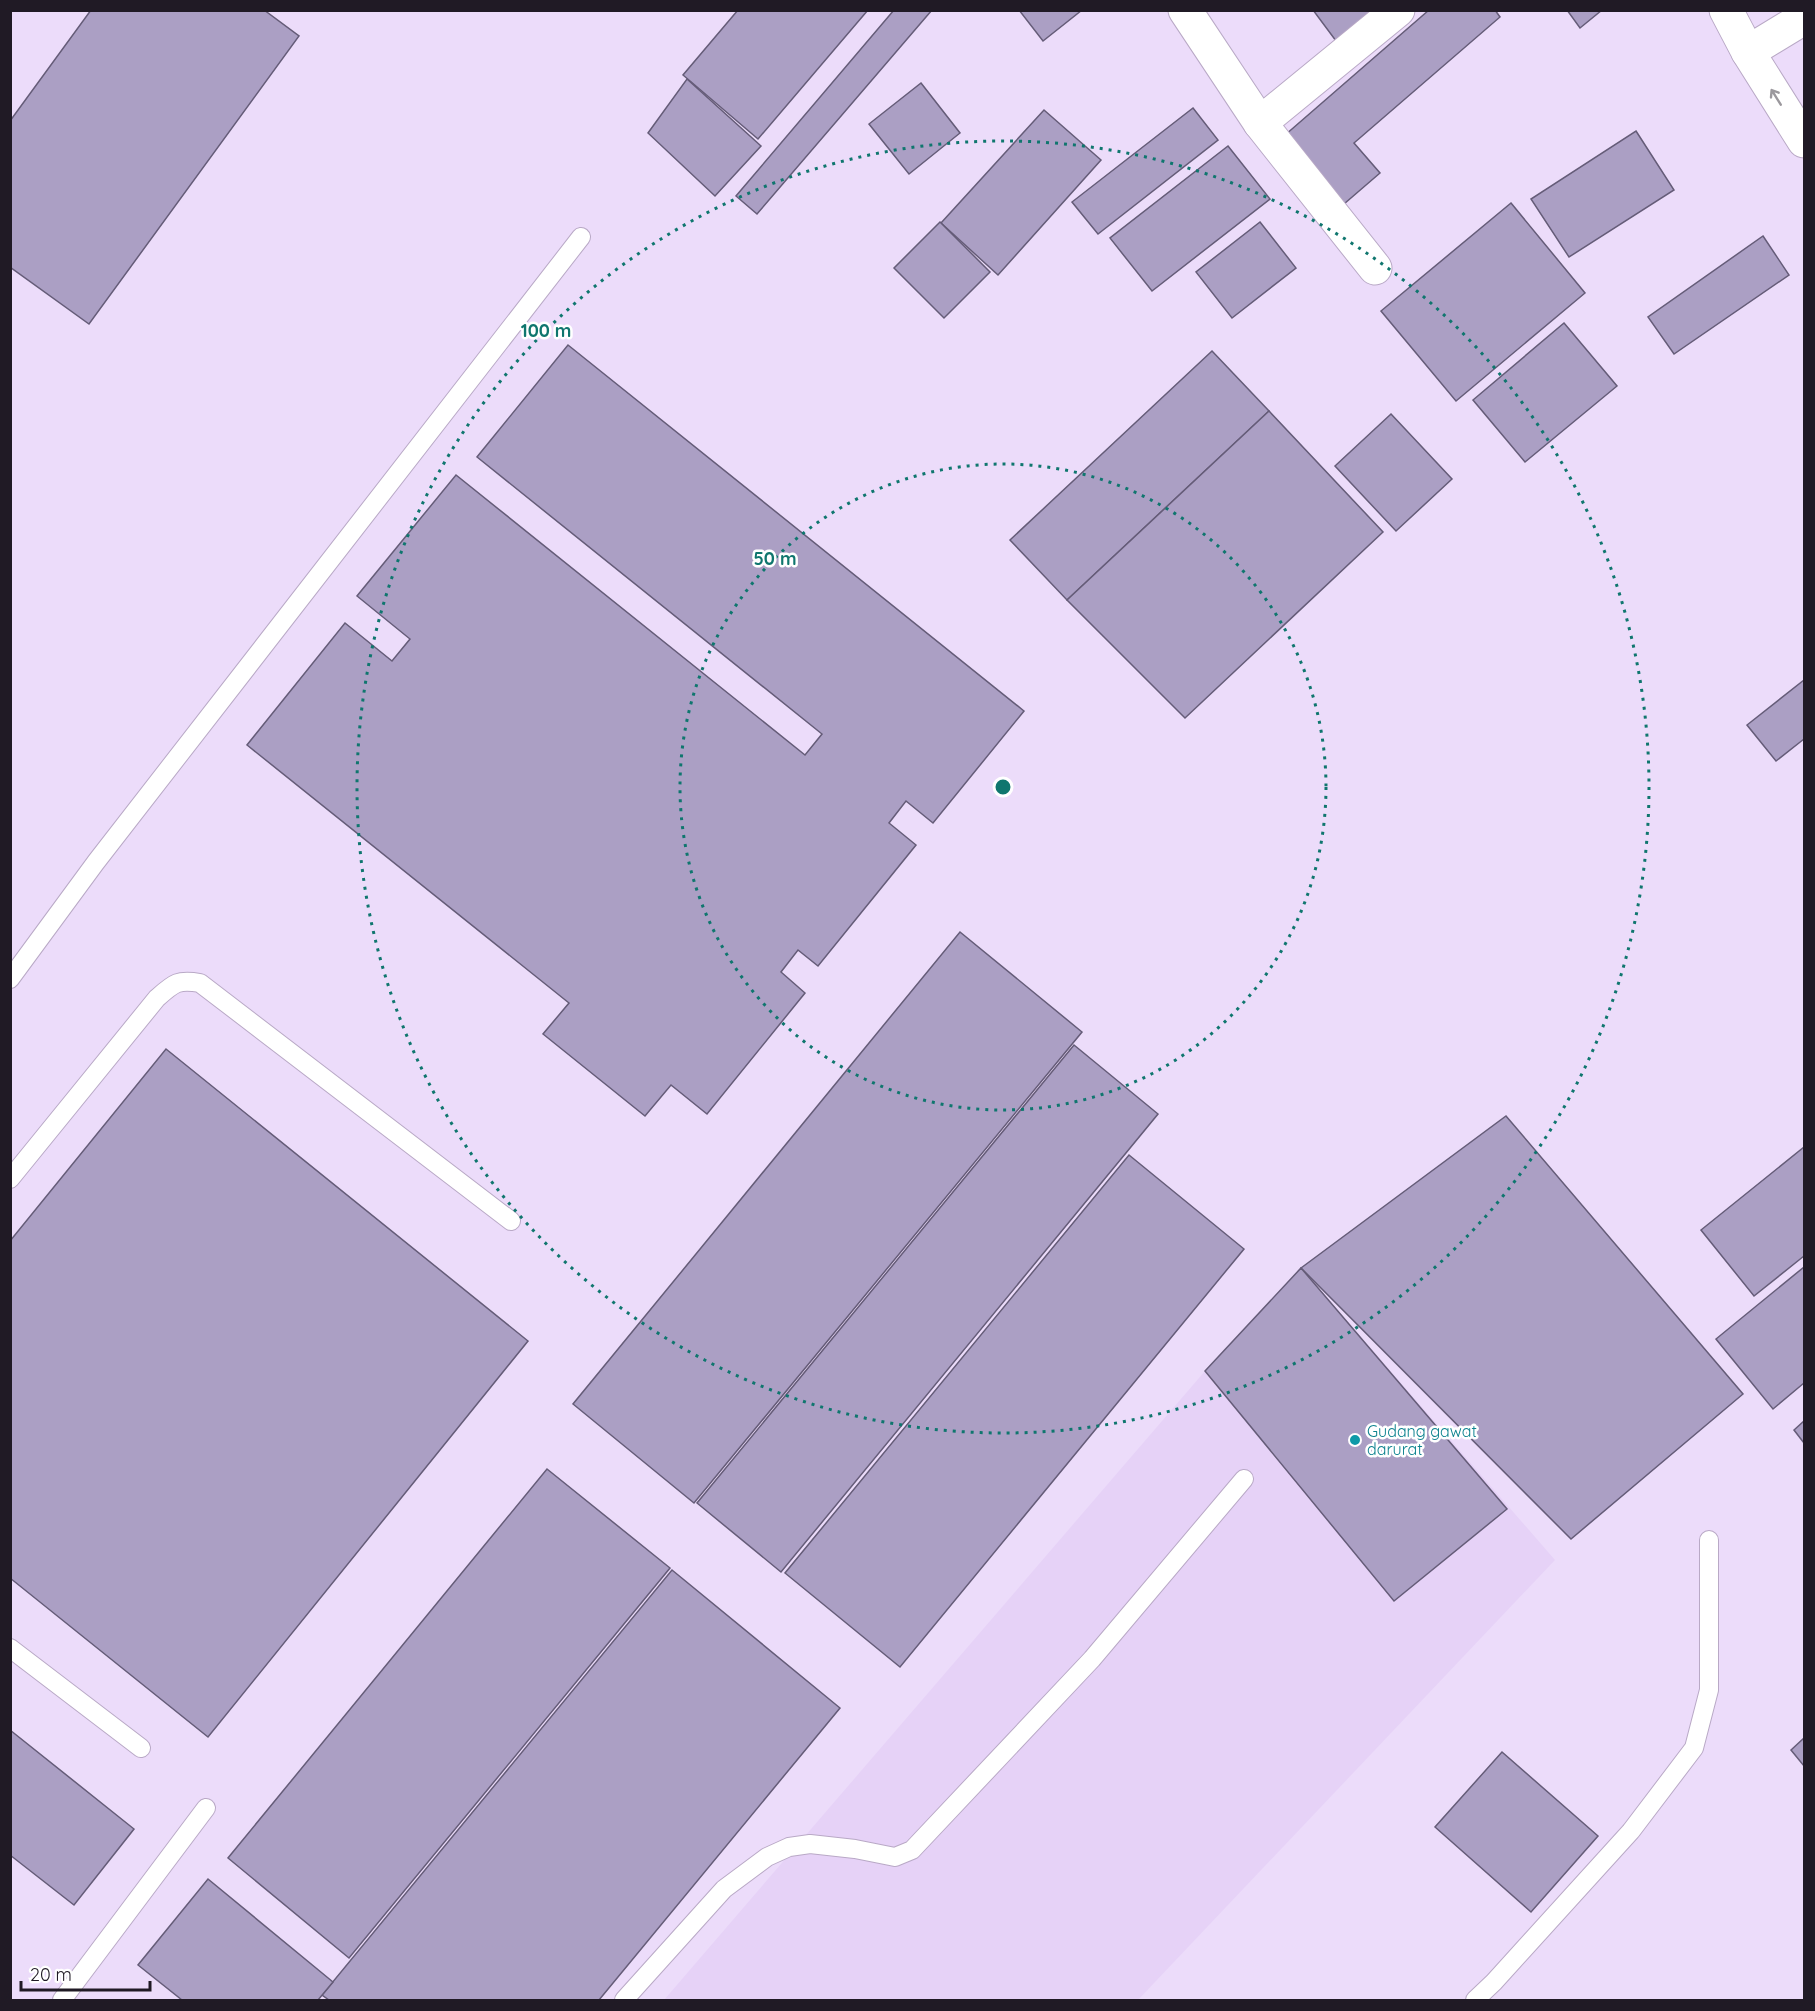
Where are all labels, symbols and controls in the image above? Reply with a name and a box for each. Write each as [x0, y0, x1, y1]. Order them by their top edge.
one-way arrow [1770, 89, 1782, 106]
text: 100 m [521, 319, 571, 342]
text: 50 m [753, 547, 797, 570]
centre of rings [993, 777, 1013, 797]
place label: Gudang gawat darurat [1367, 1421, 1477, 1459]
marker: Gudang gawat darurat [1348, 1433, 1362, 1447]
scale bar [21, 1954, 150, 1992]
text: 20 m [30, 1963, 72, 1986]

